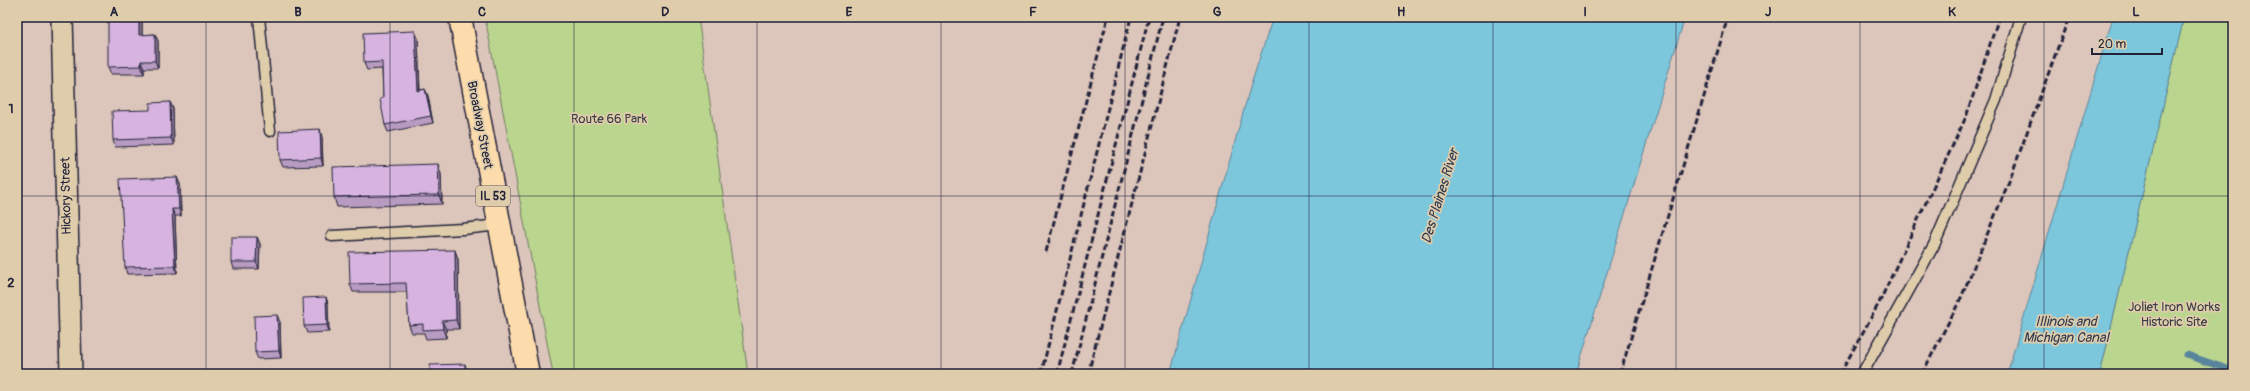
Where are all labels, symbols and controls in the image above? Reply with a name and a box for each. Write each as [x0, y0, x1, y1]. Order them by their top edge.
text: A [110, 4, 119, 20]
text: B [294, 4, 302, 20]
text: C [478, 4, 486, 20]
text: D [661, 4, 669, 20]
text: E [846, 4, 853, 20]
text: F [1029, 4, 1037, 20]
text: G [1213, 4, 1222, 20]
text: H [1397, 4, 1405, 20]
text: I [1583, 4, 1587, 20]
text: J [1765, 4, 1771, 20]
text: K [1948, 4, 1956, 20]
text: L [2132, 4, 2140, 20]
scale bar [2092, 30, 2162, 56]
text: 20 m [2098, 37, 2127, 52]
street label: Broadway Street [464, 79, 497, 171]
text: 1 [8, 101, 14, 117]
park label: Route 66 Park [571, 111, 648, 127]
water label: Des Plaines River [1418, 145, 1463, 245]
street label: Hickory Street [57, 156, 75, 235]
road number: IL 53 [476, 186, 510, 206]
text: 2 [7, 275, 15, 291]
park label: Joliet Iron Works Historic Site [2128, 299, 2220, 330]
water label: Illinois and Michigan Canal [2023, 313, 2110, 346]

